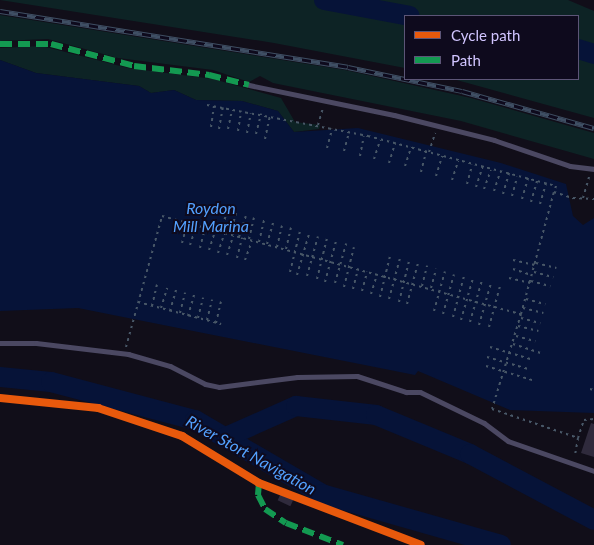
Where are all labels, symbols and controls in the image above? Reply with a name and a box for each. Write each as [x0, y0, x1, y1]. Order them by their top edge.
legend [404, 15, 579, 80]
text: Cycle path [451, 26, 520, 44]
text: Path [451, 51, 481, 69]
water label: Roydon Mill Marina [173, 198, 249, 236]
water label: River Stort Navigation [183, 411, 319, 499]

